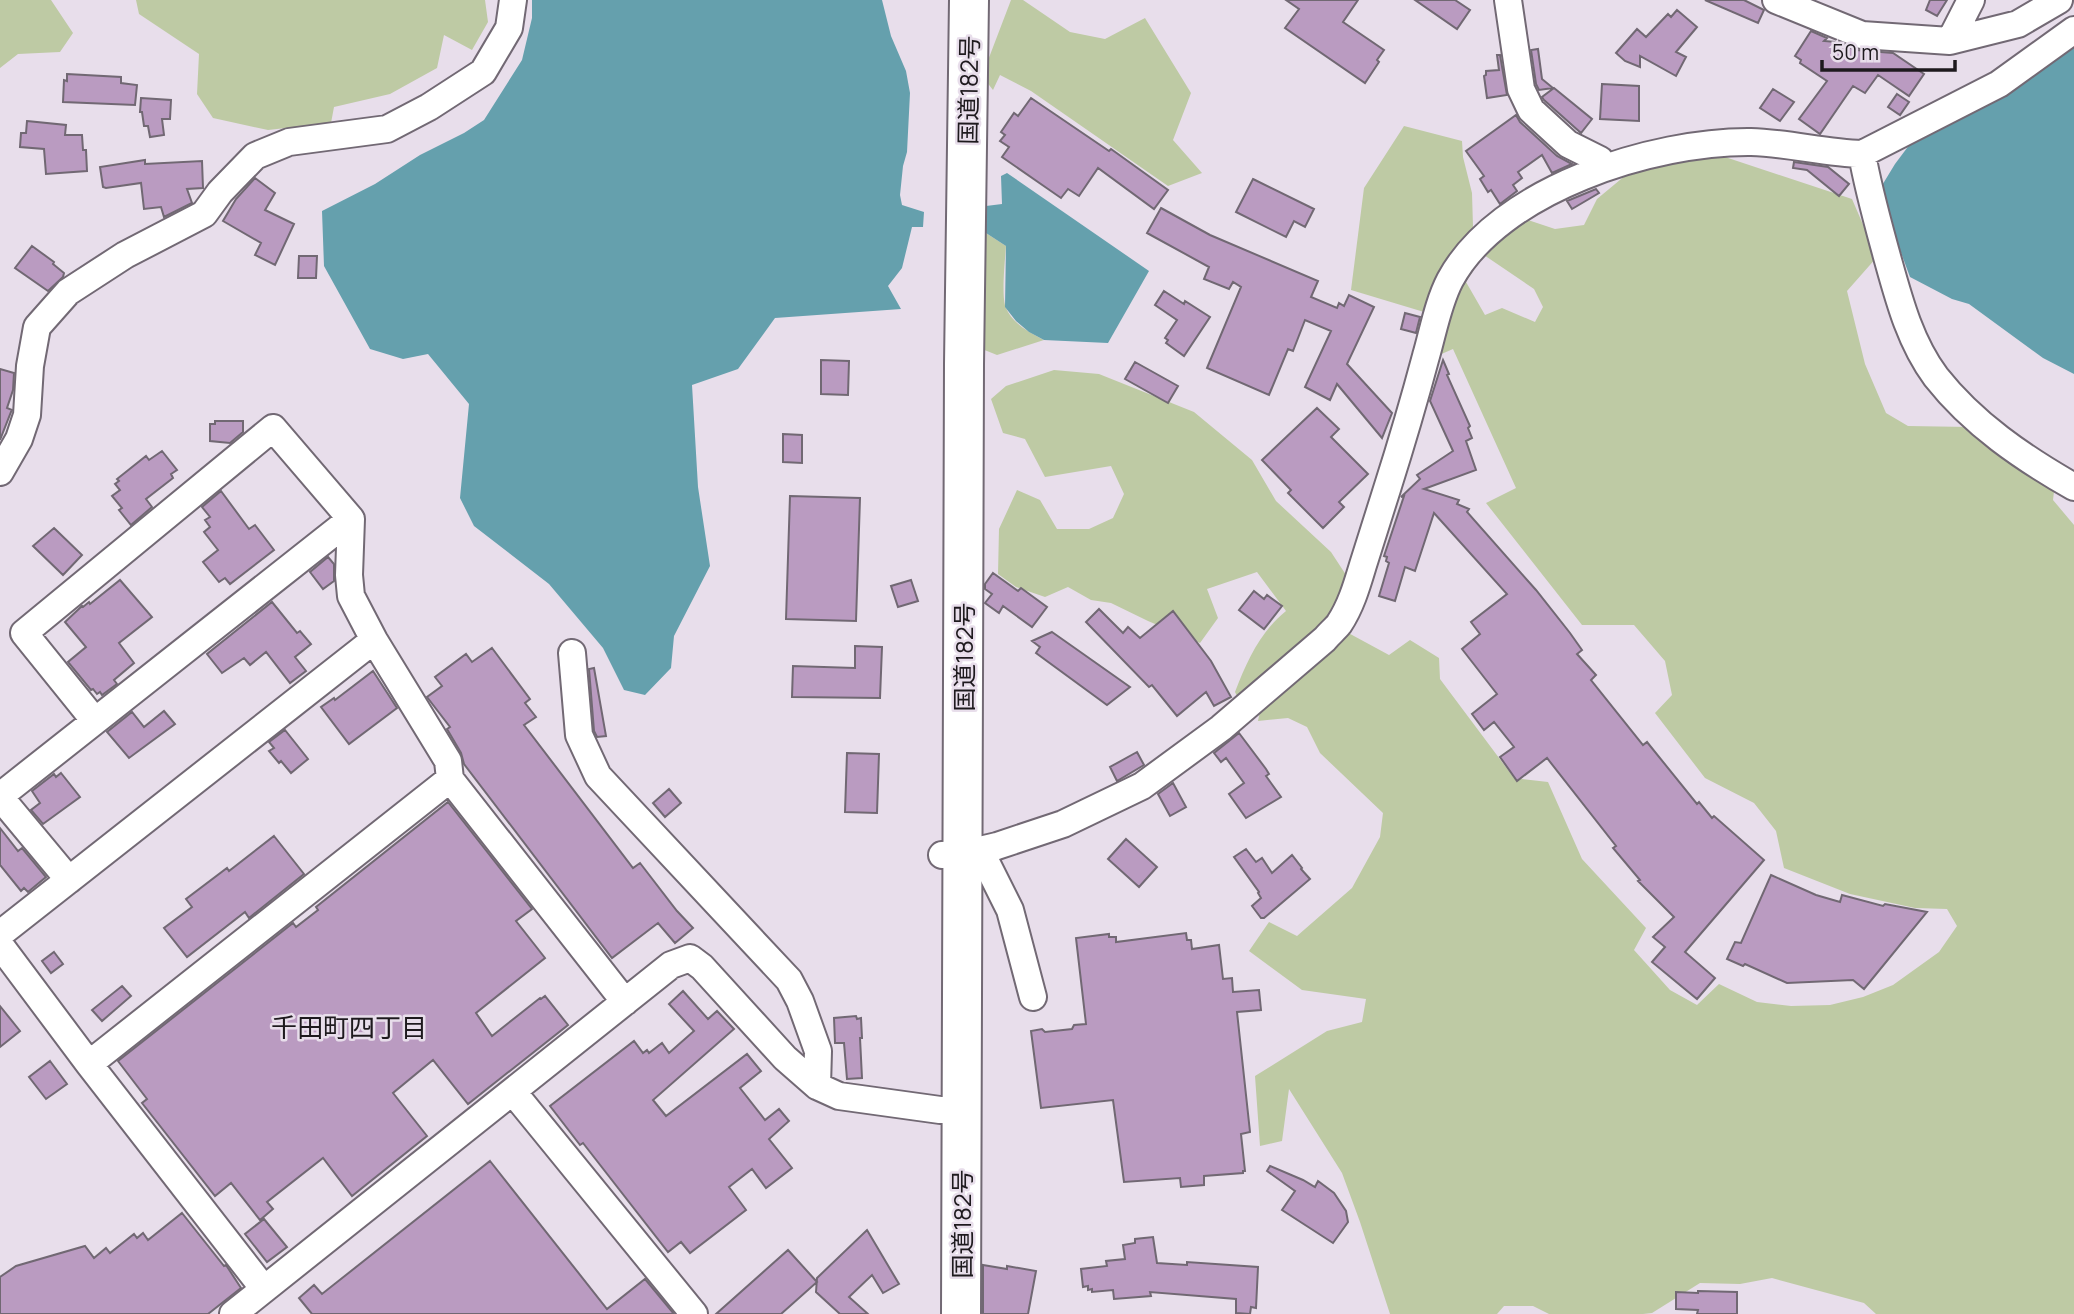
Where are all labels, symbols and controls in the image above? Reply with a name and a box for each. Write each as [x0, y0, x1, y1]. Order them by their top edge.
scale bar [1822, 28, 1955, 72]
street label: 国道182号 [951, 35, 985, 145]
text: 50 m [1832, 38, 1879, 66]
street label: 国道182号 [947, 603, 980, 711]
district label: 千田町四丁目 [271, 1009, 427, 1045]
street label: 国道182号 [945, 1170, 978, 1278]

